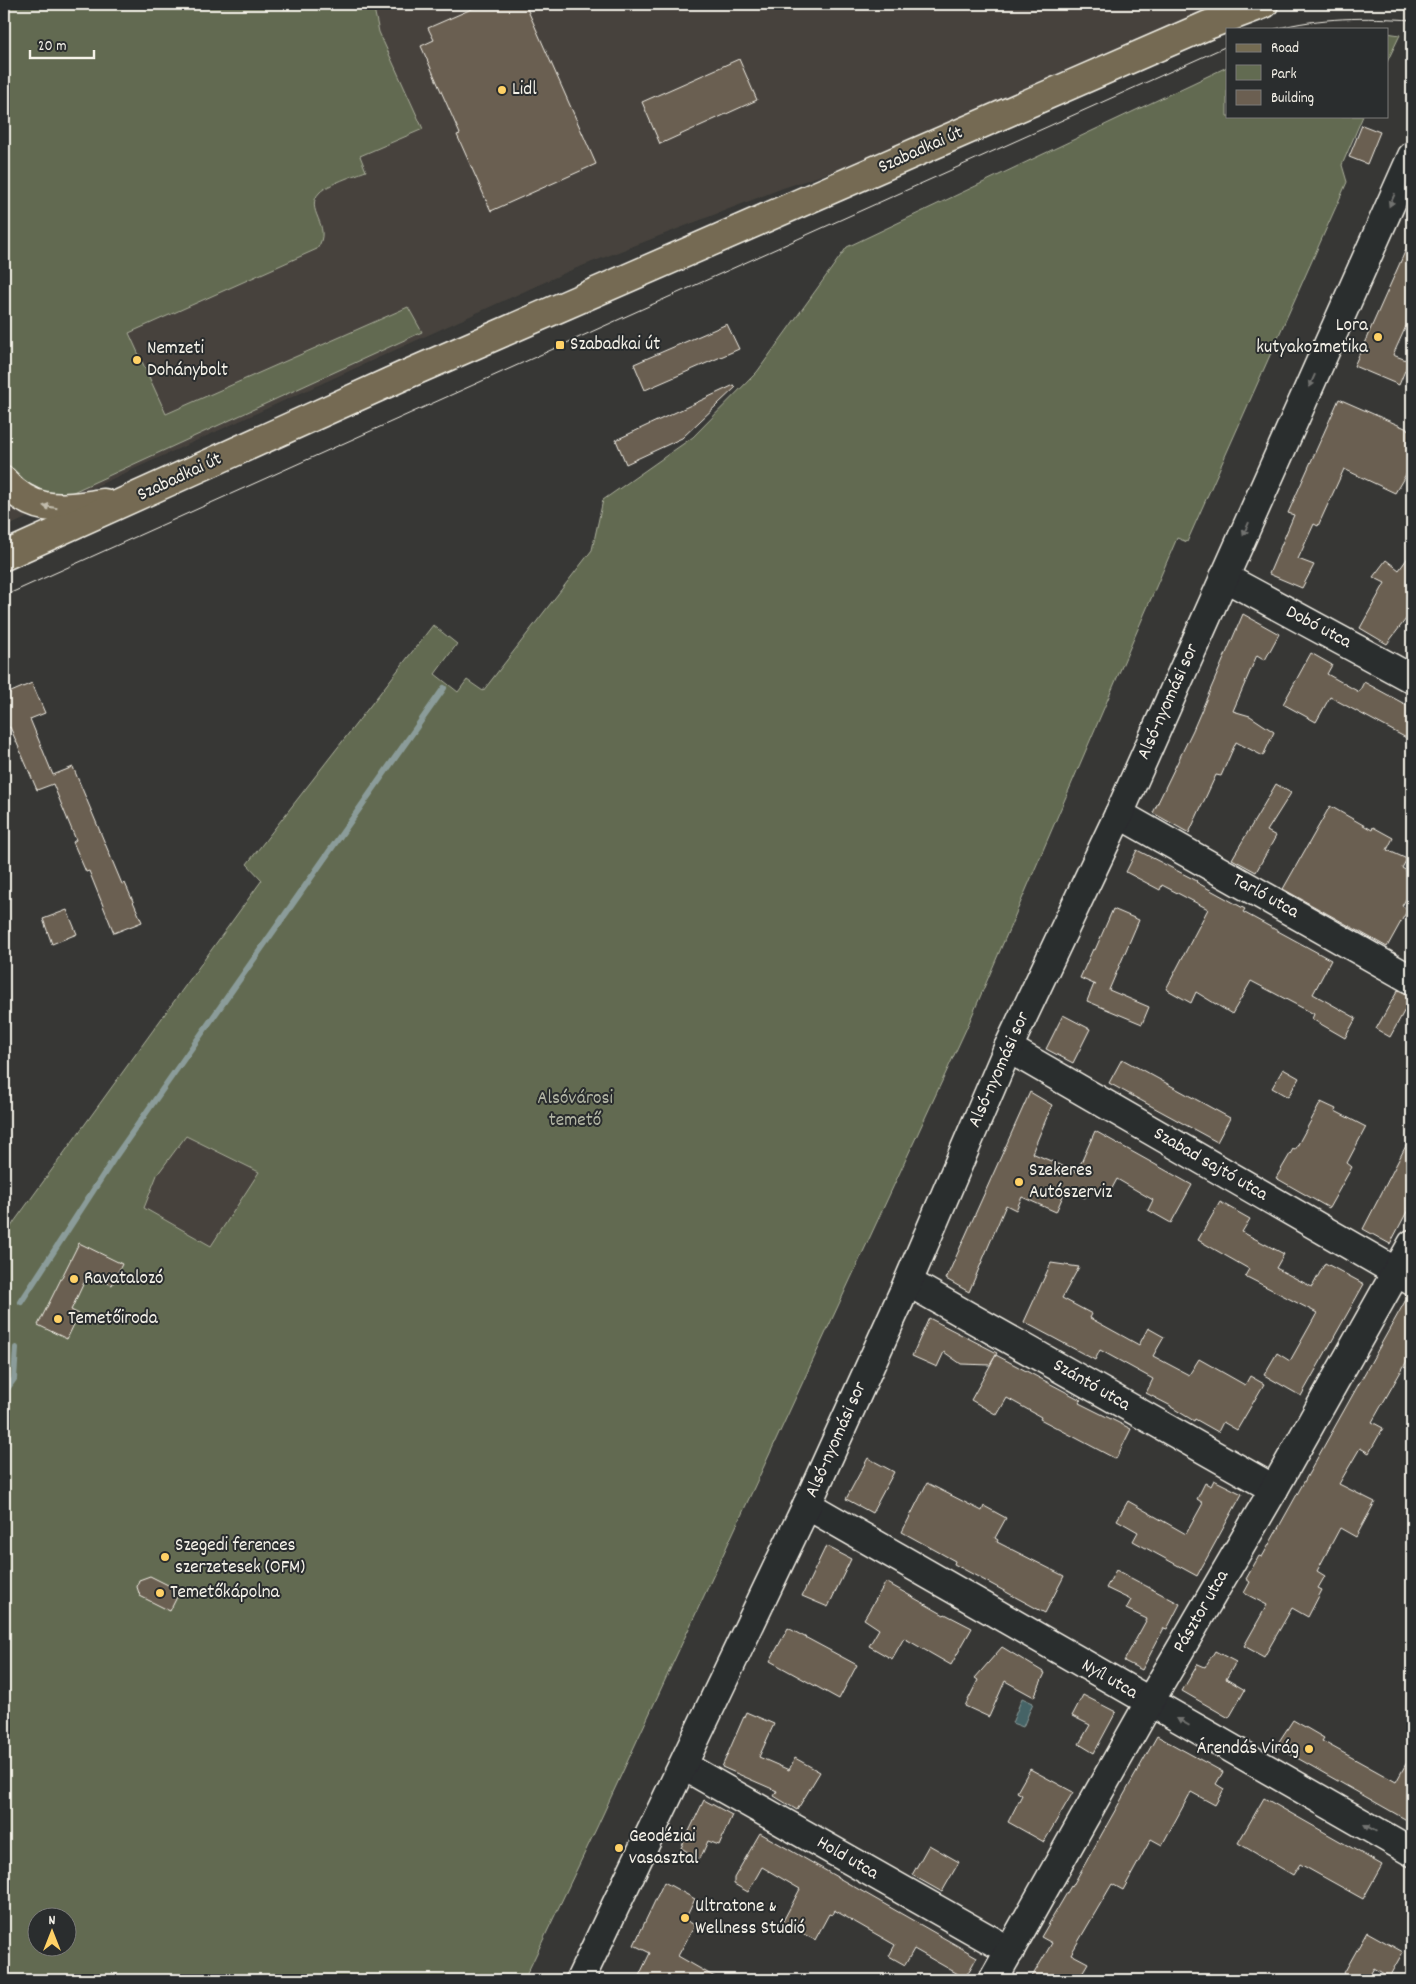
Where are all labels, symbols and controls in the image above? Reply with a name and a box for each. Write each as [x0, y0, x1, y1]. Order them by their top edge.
scale bar [30, 28, 94, 60]
legend [1226, 28, 1388, 118]
text: 20 m [38, 36, 66, 58]
text: Road [1271, 38, 1299, 60]
text: Park [1271, 64, 1297, 86]
place label: Lidl [512, 77, 537, 104]
marker: Lidl [496, 84, 508, 96]
text: Building [1271, 88, 1314, 110]
street label: Szabadkai út [874, 120, 968, 182]
one-way arrow [1388, 193, 1396, 207]
place label: Lora kutyakozmetika [1256, 313, 1369, 362]
marker: Lora kutyakozmetika [1372, 331, 1384, 343]
place label: Szabadkai út [570, 332, 660, 359]
place label: Nemzeti Dohánybolt [147, 336, 228, 385]
marker: Szabadkai út [554, 339, 566, 351]
marker: Nemzeti Dohánybolt [131, 354, 143, 366]
one-way arrow [1307, 374, 1315, 388]
street label: Szabadkai út [133, 447, 227, 509]
one-way arrow [41, 503, 57, 511]
one-way arrow [1241, 522, 1249, 536]
street label: Dobó utca [1280, 599, 1357, 657]
street label: Alsó-nyomási sor [1131, 640, 1207, 764]
street label: Tarló utca [1227, 868, 1304, 927]
street label: Alsó-nyomási sor [962, 1008, 1038, 1132]
park label: Alsóvárosi temető [537, 1086, 613, 1135]
street label: Szabad sajtó utca [1148, 1121, 1273, 1209]
place label: Szekeres Autószerviz [1029, 1158, 1112, 1207]
marker: Szekeres Autószerviz [1013, 1176, 1025, 1188]
place label: Ravatalozó [84, 1266, 164, 1293]
marker: Ravatalozó [68, 1273, 80, 1285]
place label: Temetőiroda [68, 1306, 159, 1333]
marker: Temetőiroda [52, 1313, 64, 1325]
street label: Szántó utca [1047, 1353, 1136, 1420]
street label: Alsó-nyomási sor [799, 1378, 875, 1502]
place label: Szegedi ferences szerzetesek (OFM) [175, 1533, 305, 1582]
marker: Szegedi ferences szerzetesek (OFM) [159, 1551, 171, 1563]
street label: Pásztor utca [1167, 1565, 1237, 1659]
place label: Temetőkápolna [170, 1580, 281, 1607]
marker: Temetőkápolna [154, 1587, 166, 1599]
street label: Nyíl utca [1076, 1653, 1143, 1708]
one-way arrow [1176, 1717, 1189, 1726]
place label: Árendás Virág [1197, 1736, 1299, 1763]
marker: Árendás Virág [1303, 1743, 1315, 1755]
place label: Geodéziai vasasztal [629, 1824, 699, 1873]
one-way arrow [1362, 1824, 1377, 1832]
street label: Hold utca [811, 1830, 884, 1888]
marker: Geodéziai vasasztal [613, 1842, 625, 1854]
place label: Ultratone & Wellness Stúdió [695, 1894, 805, 1943]
north arrow [28, 1906, 78, 1956]
text: N [49, 1911, 56, 1931]
marker: Ultratone & Wellness Stúdió [679, 1912, 691, 1924]

